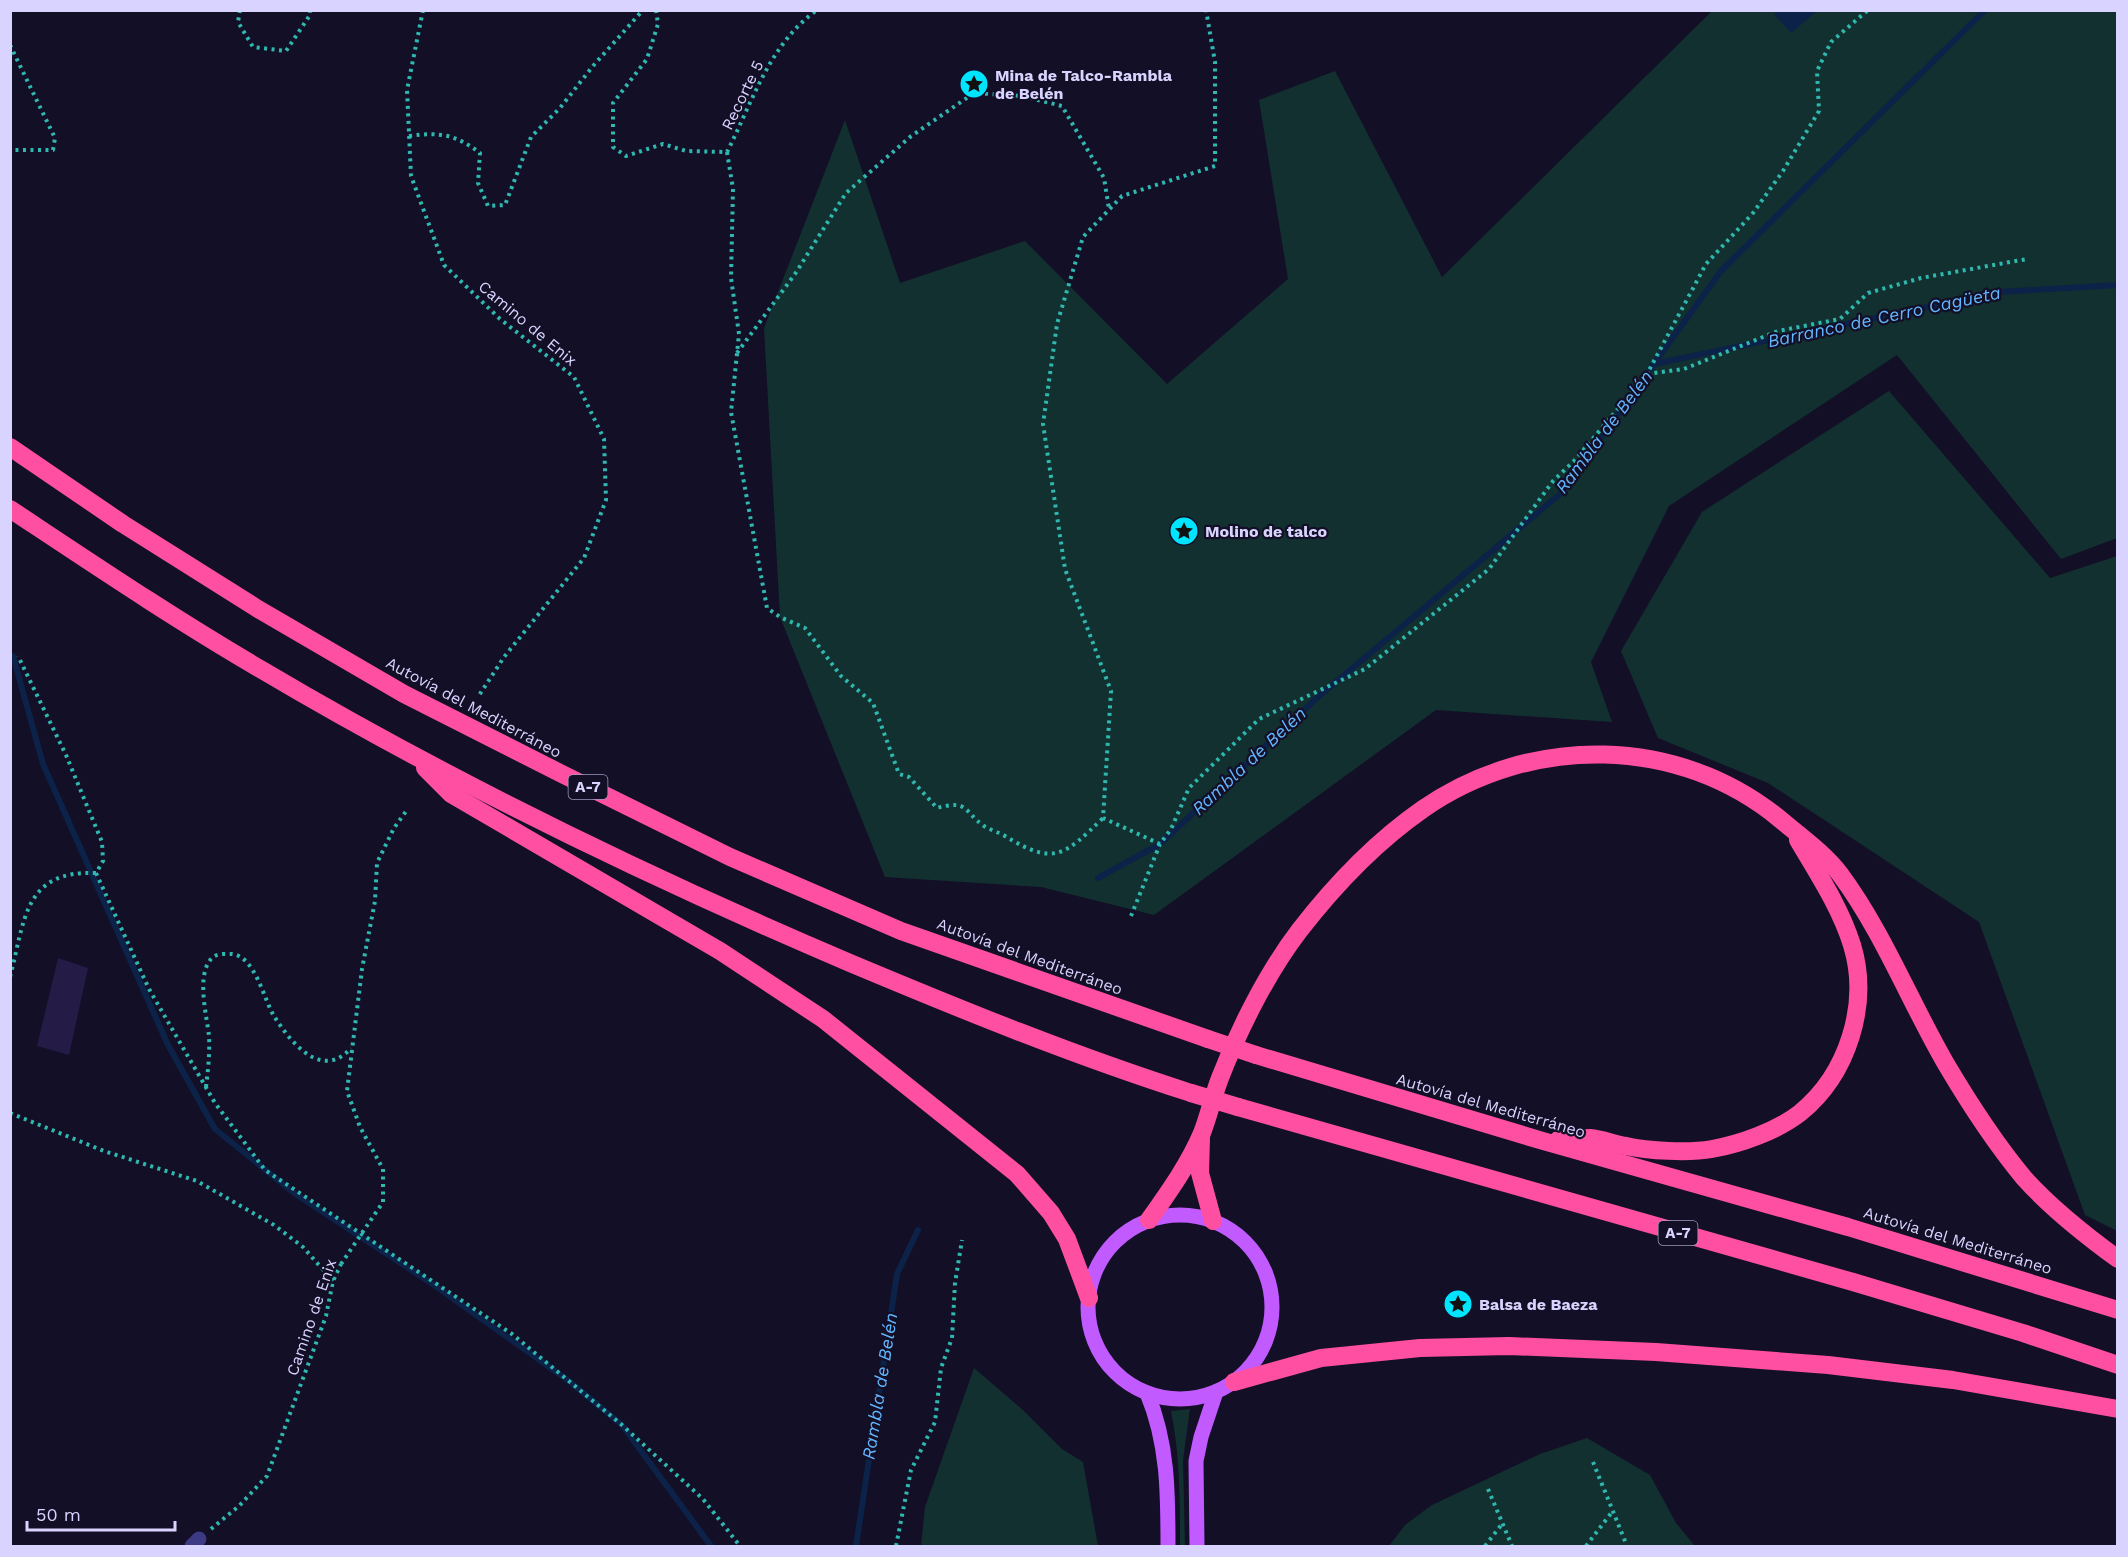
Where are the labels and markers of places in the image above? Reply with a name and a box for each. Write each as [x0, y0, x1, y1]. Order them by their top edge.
place label: Mina de Talco-Rambla de Belén [995, 66, 1173, 103]
place icon: Mina de Talco-Rambla de Belén [958, 68, 990, 100]
place icon: Molino de talco [1168, 515, 1200, 547]
place label: Molino de talco [1205, 522, 1327, 541]
place icon: Balsa de Baeza [1442, 1288, 1474, 1320]
place label: Balsa de Baeza [1479, 1295, 1598, 1314]

